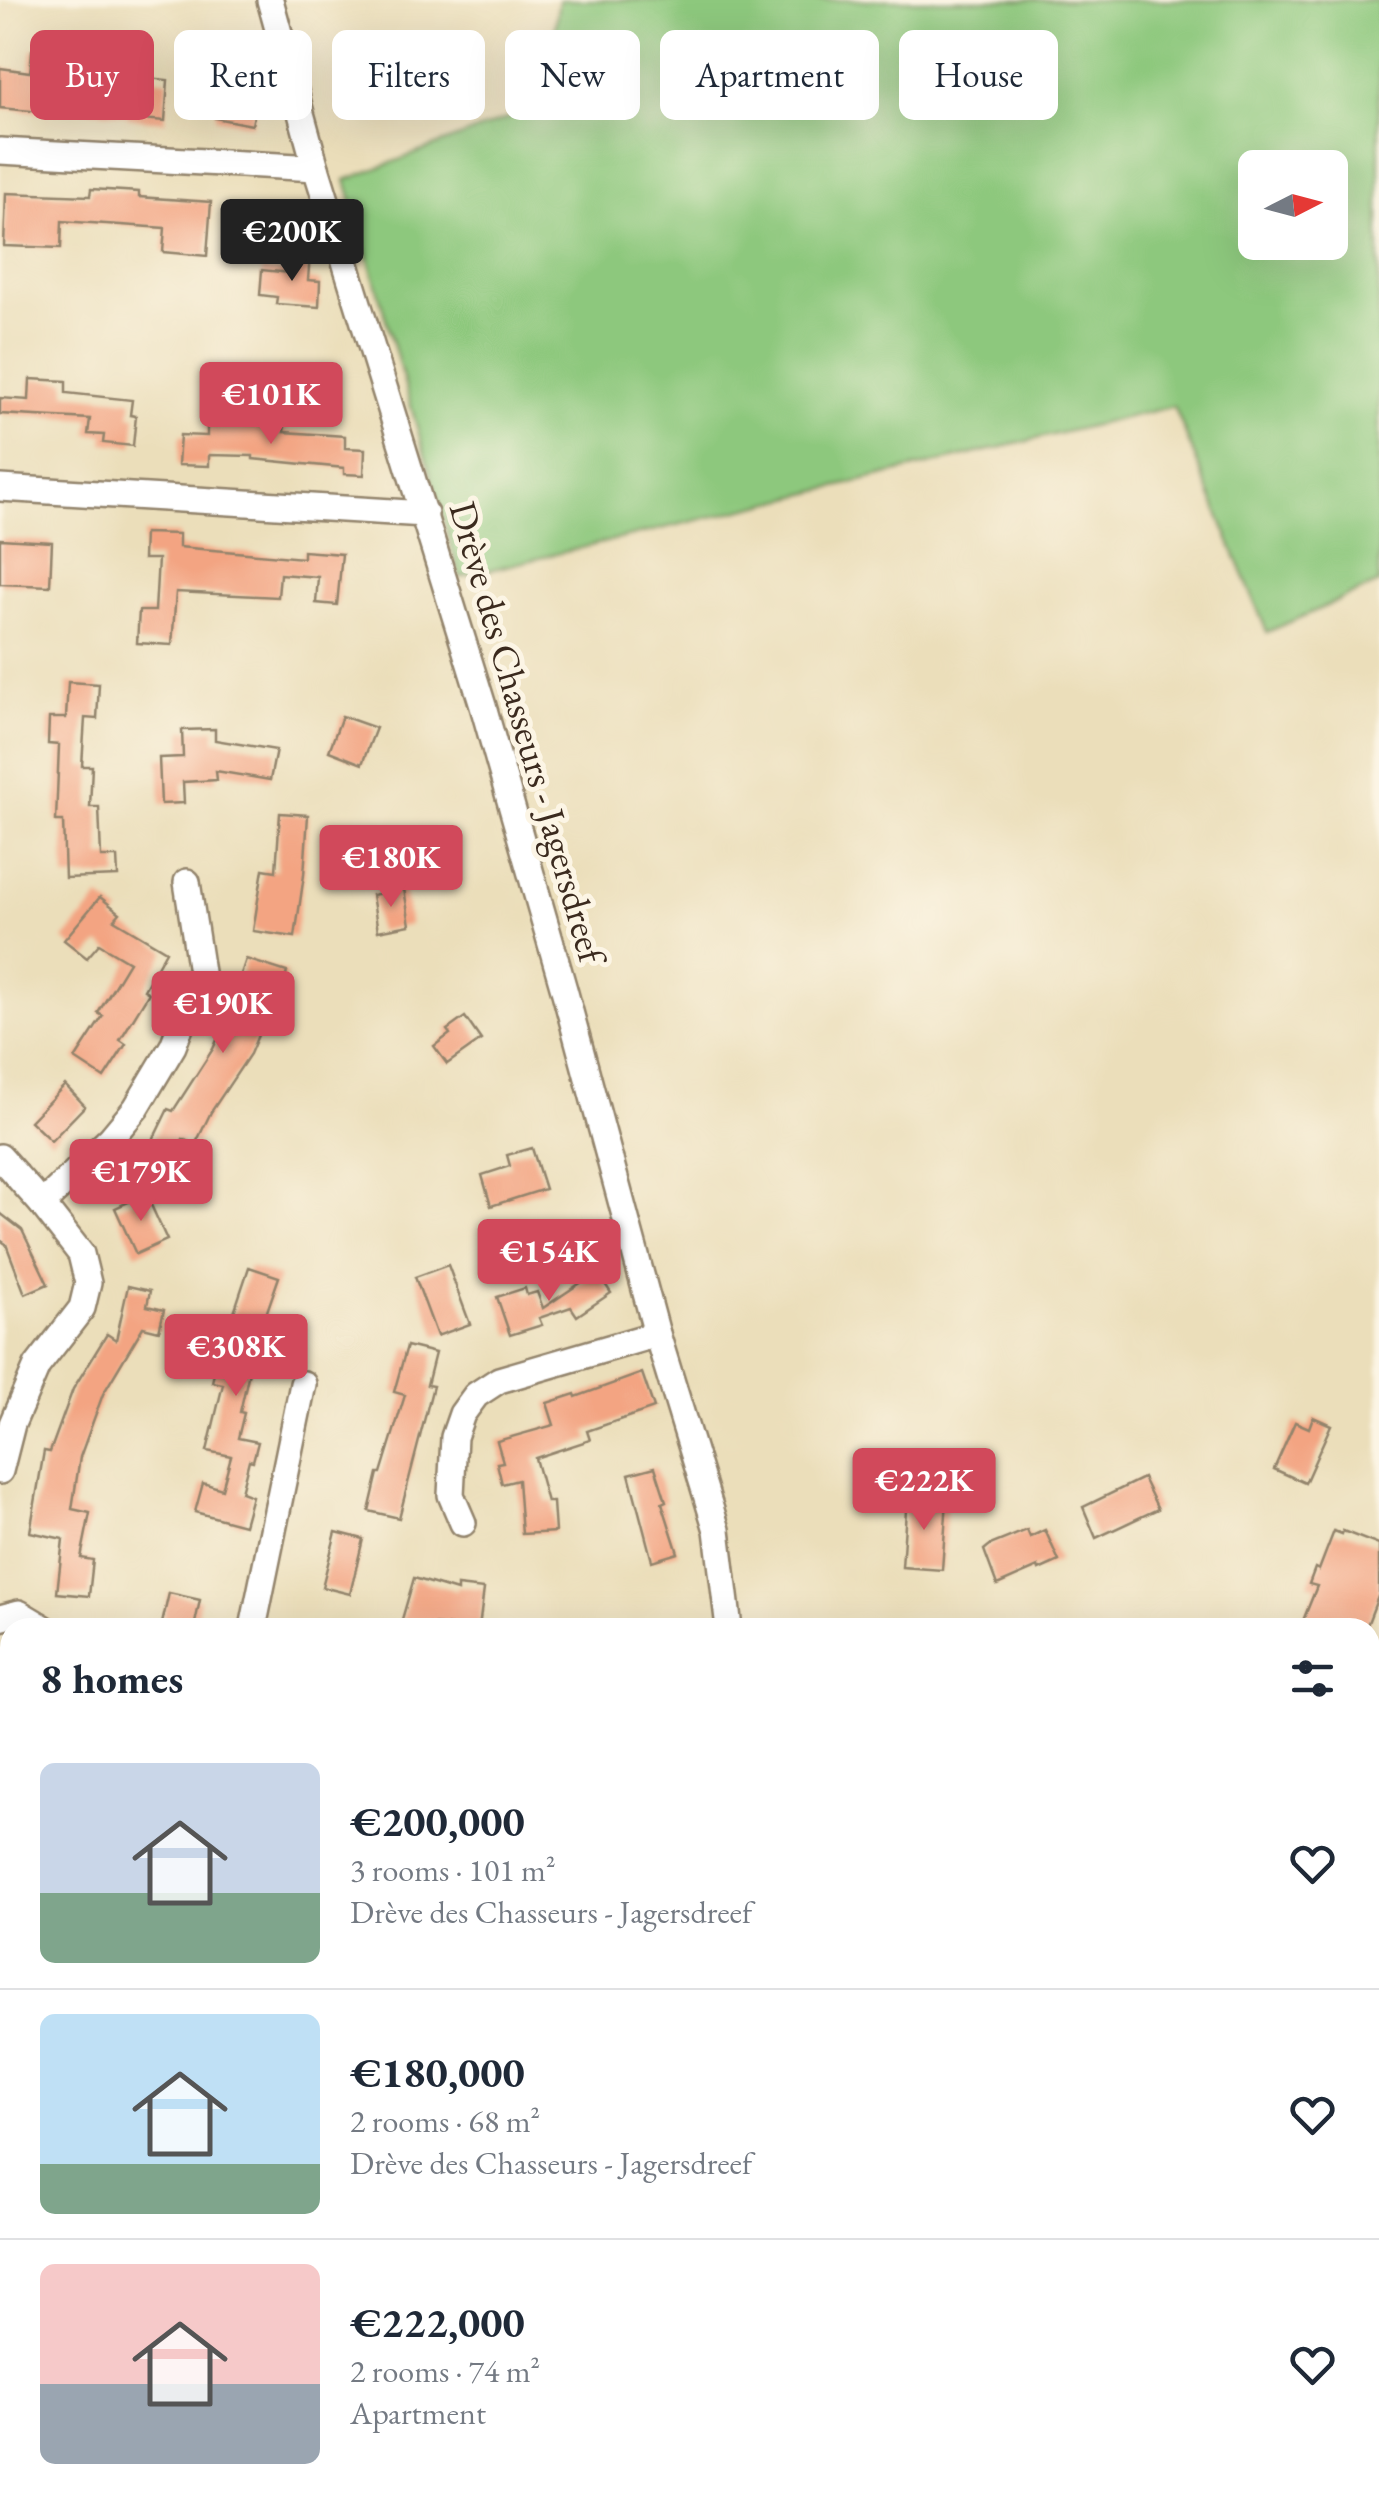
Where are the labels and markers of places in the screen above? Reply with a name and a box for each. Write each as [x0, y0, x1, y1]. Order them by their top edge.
pin: €200K [222, 199, 362, 284]
pin: €101K [201, 362, 341, 447]
pin: €180K [321, 825, 461, 910]
pin: €190K [153, 971, 293, 1056]
pin: €179K [71, 1139, 211, 1224]
pin: €154K [479, 1219, 619, 1304]
pin: €308K [166, 1314, 306, 1399]
pin: €222K [854, 1448, 994, 1533]

